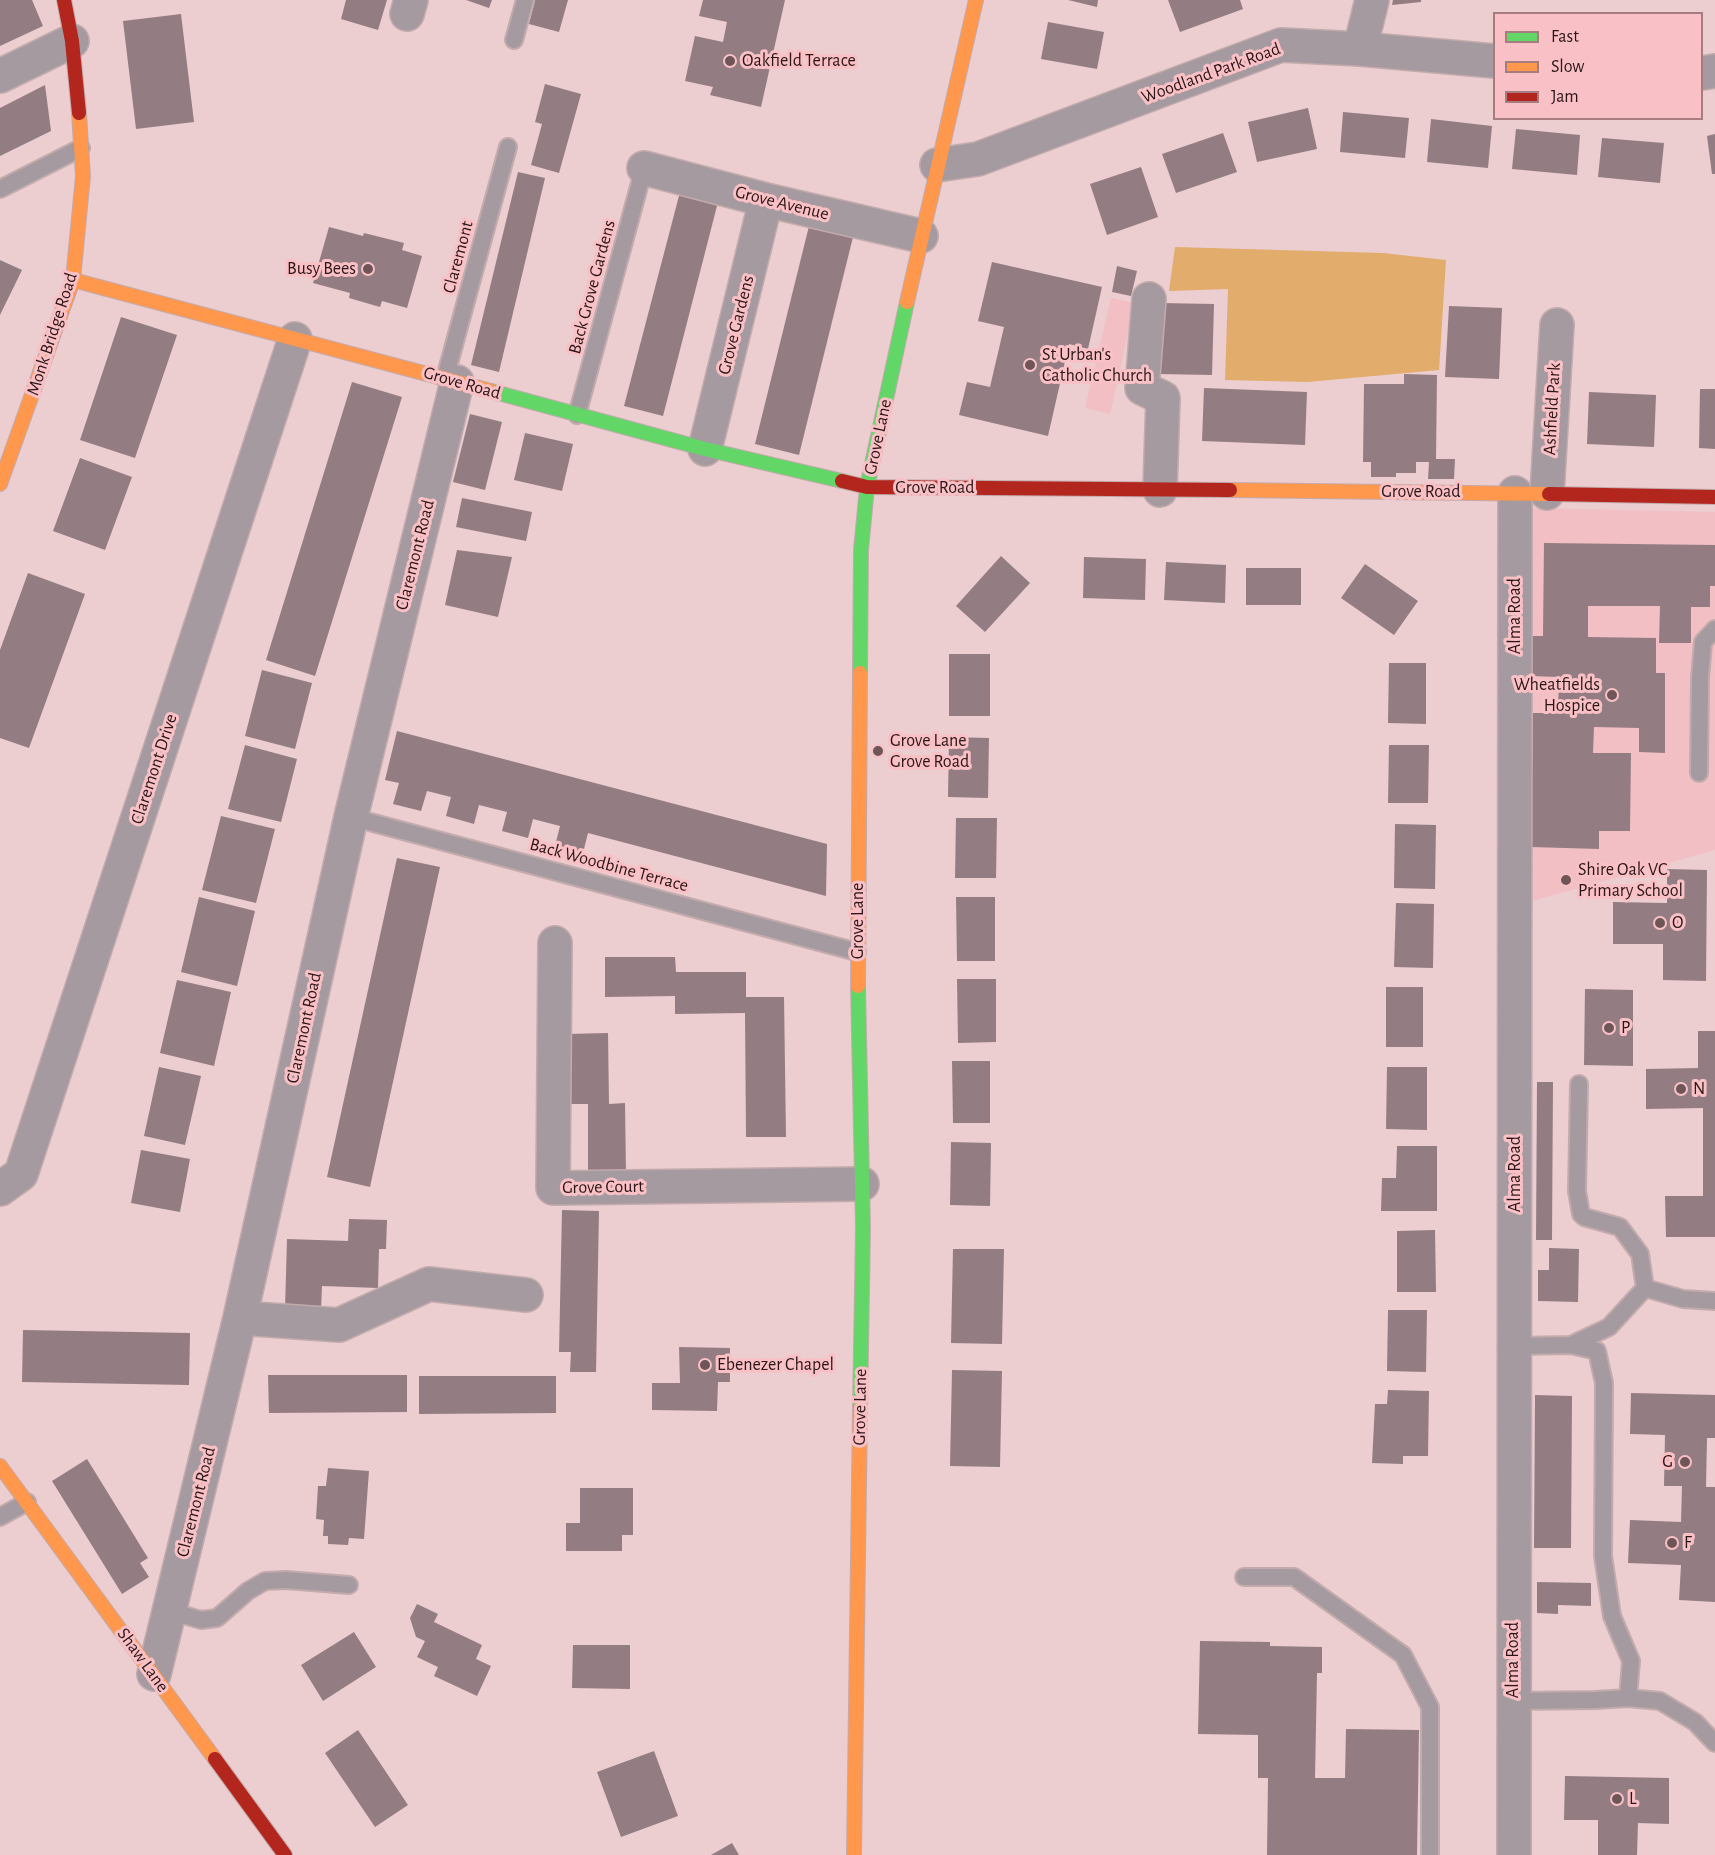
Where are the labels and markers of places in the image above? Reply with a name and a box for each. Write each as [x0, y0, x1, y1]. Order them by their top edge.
place label: Oakfield Terrace [742, 50, 856, 72]
marker: Oakfield Terrace [723, 54, 737, 68]
place label: Busy Bees [287, 258, 356, 280]
marker: Busy Bees [361, 262, 375, 276]
place label: St Urban's Catholic Church [1042, 344, 1152, 386]
marker: St Urban's Catholic Church [1023, 358, 1037, 372]
place label: Wheatfields Hospice [1514, 674, 1600, 716]
marker: Wheatfields Hospice [1605, 688, 1619, 702]
place label: Grove Lane Grove Road [890, 730, 969, 772]
marker: Grove Lane Grove Road [871, 744, 885, 758]
place label: Shire Oak VC Primary School [1578, 859, 1683, 902]
marker: Shire Oak VC Primary School [1559, 873, 1573, 887]
place label: O [1672, 912, 1683, 934]
marker: O [1653, 916, 1667, 930]
place label: P [1621, 1017, 1630, 1039]
marker: P [1602, 1021, 1616, 1035]
place label: N [1693, 1078, 1705, 1100]
marker: N [1674, 1082, 1688, 1096]
place label: Ebenezer Chapel [717, 1354, 834, 1376]
marker: Ebenezer Chapel [698, 1358, 712, 1372]
place label: G [1662, 1451, 1673, 1473]
marker: G [1678, 1455, 1692, 1469]
place label: F [1684, 1532, 1692, 1554]
marker: F [1665, 1536, 1679, 1550]
place label: L [1629, 1788, 1636, 1810]
marker: L [1610, 1792, 1624, 1806]

